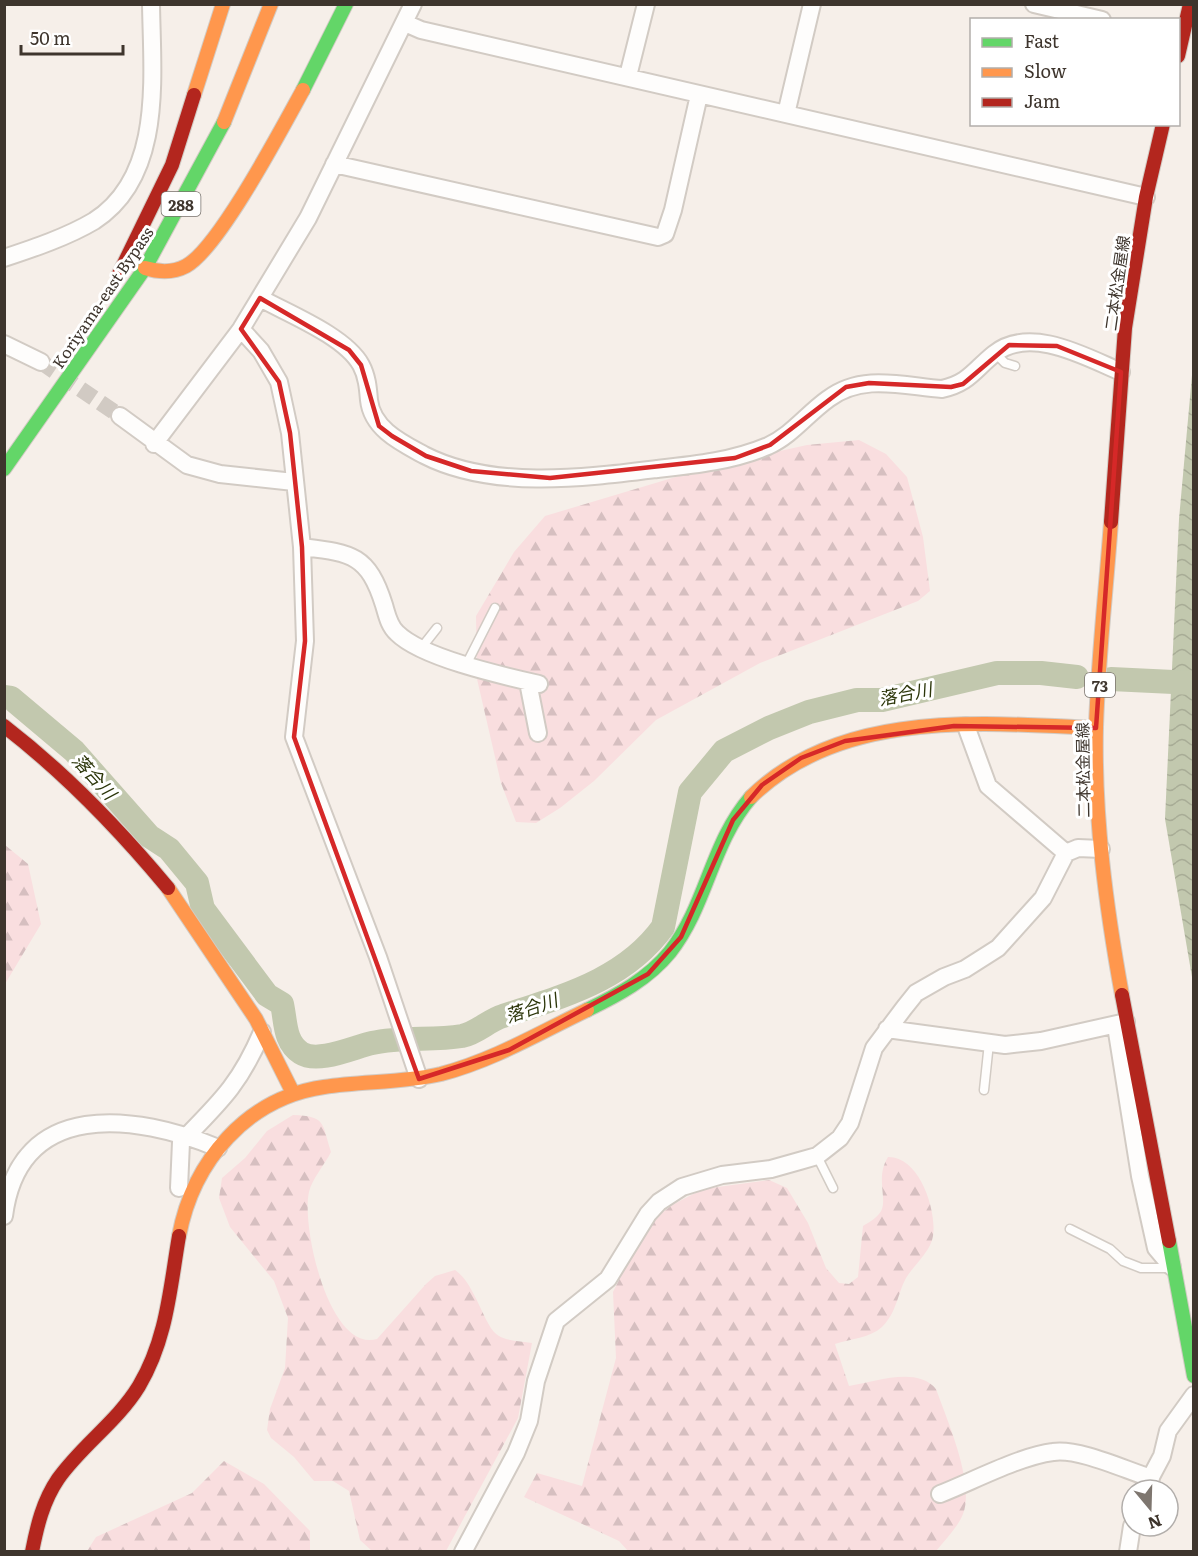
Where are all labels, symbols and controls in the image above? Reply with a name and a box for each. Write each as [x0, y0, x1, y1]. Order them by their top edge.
scale bar [21, 18, 123, 56]
legend [970, 18, 1180, 126]
text: 50 m [30, 24, 71, 51]
text: Fast [1024, 27, 1060, 54]
text: Slow [1024, 57, 1067, 84]
text: Jam [1024, 87, 1060, 114]
road number: 288 [162, 192, 201, 216]
street label: Koriyama-east Bypass [46, 221, 158, 373]
street label: 二本松金屋線 [1097, 234, 1135, 332]
road number: 73 [1085, 673, 1115, 697]
water label: 落合川 [876, 674, 936, 711]
street label: 二本松金屋線 [1069, 722, 1095, 818]
water label: 落合川 [67, 747, 124, 807]
water label: 落合川 [501, 985, 563, 1029]
north arrow [1120, 1478, 1180, 1538]
text: N [1145, 1510, 1165, 1537]

